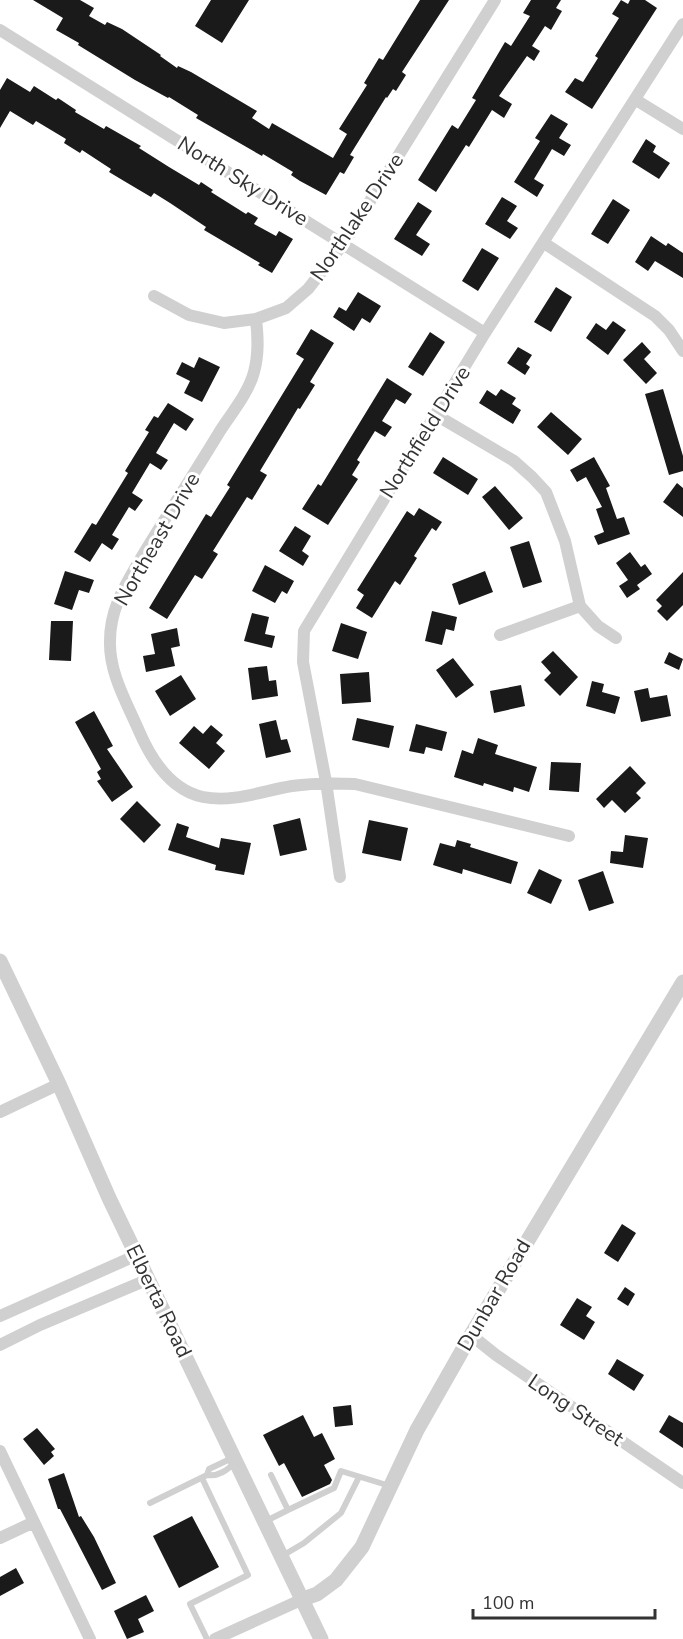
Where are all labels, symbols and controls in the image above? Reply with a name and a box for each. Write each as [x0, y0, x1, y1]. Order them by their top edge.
street label: North Sky Drive [172, 130, 314, 232]
street label: Northlake Drive [304, 148, 410, 286]
street label: Northfield Drive [373, 361, 477, 503]
street label: Northeast Drive [108, 467, 206, 611]
street label: Dunbar Road [451, 1234, 537, 1356]
street label: Elberta Road [120, 1240, 198, 1362]
street label: Long Street [523, 1368, 630, 1453]
scale bar [473, 1582, 654, 1620]
text: 100 m [482, 1591, 534, 1615]

